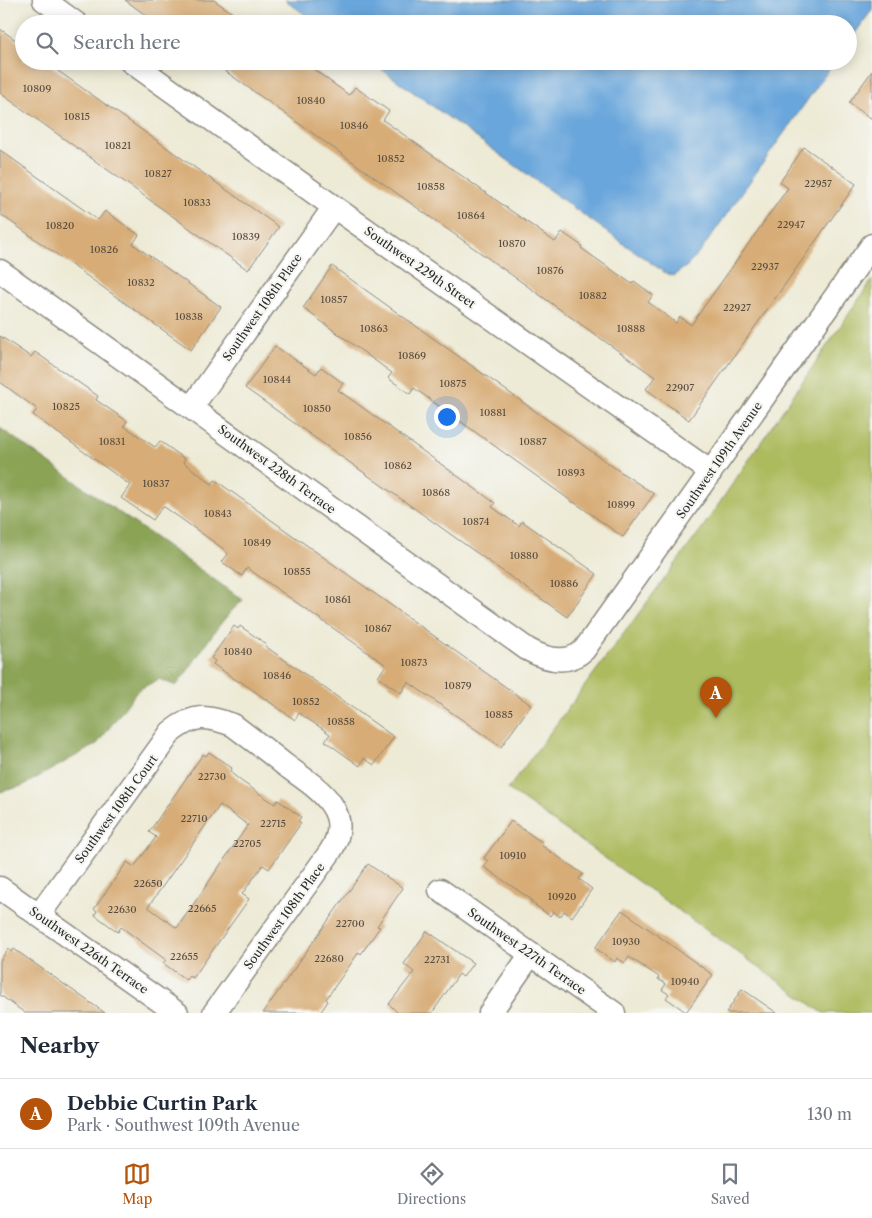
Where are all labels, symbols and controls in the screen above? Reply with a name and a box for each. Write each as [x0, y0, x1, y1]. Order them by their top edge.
search box [15, 15, 857, 70]
icon: search [33, 29, 61, 57]
text: Search here [73, 31, 181, 54]
house number: 10809 [23, 82, 51, 95]
house number: 10840 [297, 94, 325, 107]
house number: 10815 [64, 110, 90, 123]
house number: 10846 [340, 119, 368, 132]
house number: 10821 [105, 139, 132, 152]
house number: 10852 [377, 152, 405, 165]
house number: 10827 [144, 167, 172, 180]
house number: 22957 [804, 177, 832, 190]
house number: 10858 [417, 180, 445, 193]
house number: 10833 [183, 196, 211, 209]
house number: 10864 [457, 209, 485, 222]
house number: 22947 [777, 218, 805, 231]
house number: 10820 [46, 219, 74, 232]
street label: Southwest 229th Street [362, 223, 479, 311]
house number: 10839 [232, 230, 260, 243]
house number: 10870 [498, 237, 526, 250]
house number: 10826 [90, 243, 118, 256]
street label: Southwest 108th Place [219, 250, 305, 364]
house number: 22937 [751, 260, 779, 273]
house number: 10876 [536, 264, 564, 277]
house number: 10832 [127, 276, 155, 289]
house number: 10882 [579, 289, 607, 302]
house number: 10857 [321, 293, 347, 306]
house number: 22927 [723, 301, 751, 314]
house number: 10838 [175, 310, 203, 323]
house number: 10863 [360, 322, 388, 335]
house number: 10888 [617, 322, 645, 335]
house number: 10869 [398, 349, 426, 362]
house number: 10844 [263, 373, 291, 386]
house number: 10875 [440, 377, 466, 390]
house number: 22907 [666, 381, 694, 394]
street label: Southwest 109th Avenue [673, 398, 765, 521]
house number: 10825 [52, 400, 80, 413]
house number: 10850 [303, 402, 331, 415]
your location [434, 404, 460, 430]
house number: 10881 [480, 406, 507, 419]
street label: Southwest 228th Terrace [215, 421, 339, 517]
house number: 10856 [344, 430, 372, 443]
house number: 10831 [99, 435, 126, 448]
house number: 10887 [519, 435, 547, 448]
house number: 10862 [384, 459, 412, 472]
house number: 10893 [557, 466, 585, 479]
house number: 10837 [143, 477, 170, 490]
house number: 10868 [422, 486, 450, 499]
house number: 10899 [607, 498, 635, 511]
house number: 10843 [204, 507, 232, 520]
house number: 10874 [463, 515, 490, 528]
house number: 10849 [243, 536, 271, 549]
house number: 10880 [510, 549, 538, 562]
house number: 10855 [283, 565, 311, 578]
house number: 10886 [550, 577, 578, 590]
house number: 10861 [325, 593, 352, 606]
house number: 10867 [364, 622, 392, 635]
house number: 10840 [224, 645, 252, 658]
house number: 10873 [401, 656, 427, 669]
house number: 10846 [263, 669, 291, 682]
pin: A [700, 677, 732, 718]
house number: 10879 [444, 679, 472, 692]
house number: 10852 [292, 695, 320, 708]
house number: 10885 [485, 708, 513, 721]
house number: 10858 [327, 715, 355, 728]
street label: Southwest 108th Court [72, 751, 161, 866]
house number: 22730 [198, 770, 226, 783]
house number: 22710 [181, 812, 207, 825]
house number: 22715 [260, 817, 286, 830]
house number: 22705 [233, 837, 261, 850]
house number: 10910 [500, 849, 526, 862]
street label: Southwest 108th Place [240, 860, 328, 972]
house number: 22650 [133, 877, 163, 890]
house number: 10920 [548, 890, 576, 903]
house number: 22665 [188, 902, 216, 915]
street label: Southwest 226th Terrace [27, 903, 152, 997]
house number: 22630 [107, 903, 137, 916]
street label: Southwest 227th Terrace [465, 905, 589, 998]
house number: 22700 [335, 917, 365, 930]
house number: 10930 [612, 935, 640, 948]
house number: 22655 [170, 950, 198, 963]
house number: 22680 [314, 952, 344, 965]
house number: 22731 [424, 953, 451, 966]
house number: 10940 [671, 975, 699, 988]
text: Nearby [20, 1033, 99, 1058]
text: Debbie Curtin Park [67, 1092, 257, 1115]
text: A [30, 1104, 42, 1124]
text: 130 m [807, 1104, 852, 1124]
text: Park · Southwest 109th Avenue [67, 1115, 300, 1135]
tab: Map [122, 1160, 152, 1208]
tab: Directions [397, 1160, 466, 1208]
tab: Saved [711, 1160, 750, 1208]

